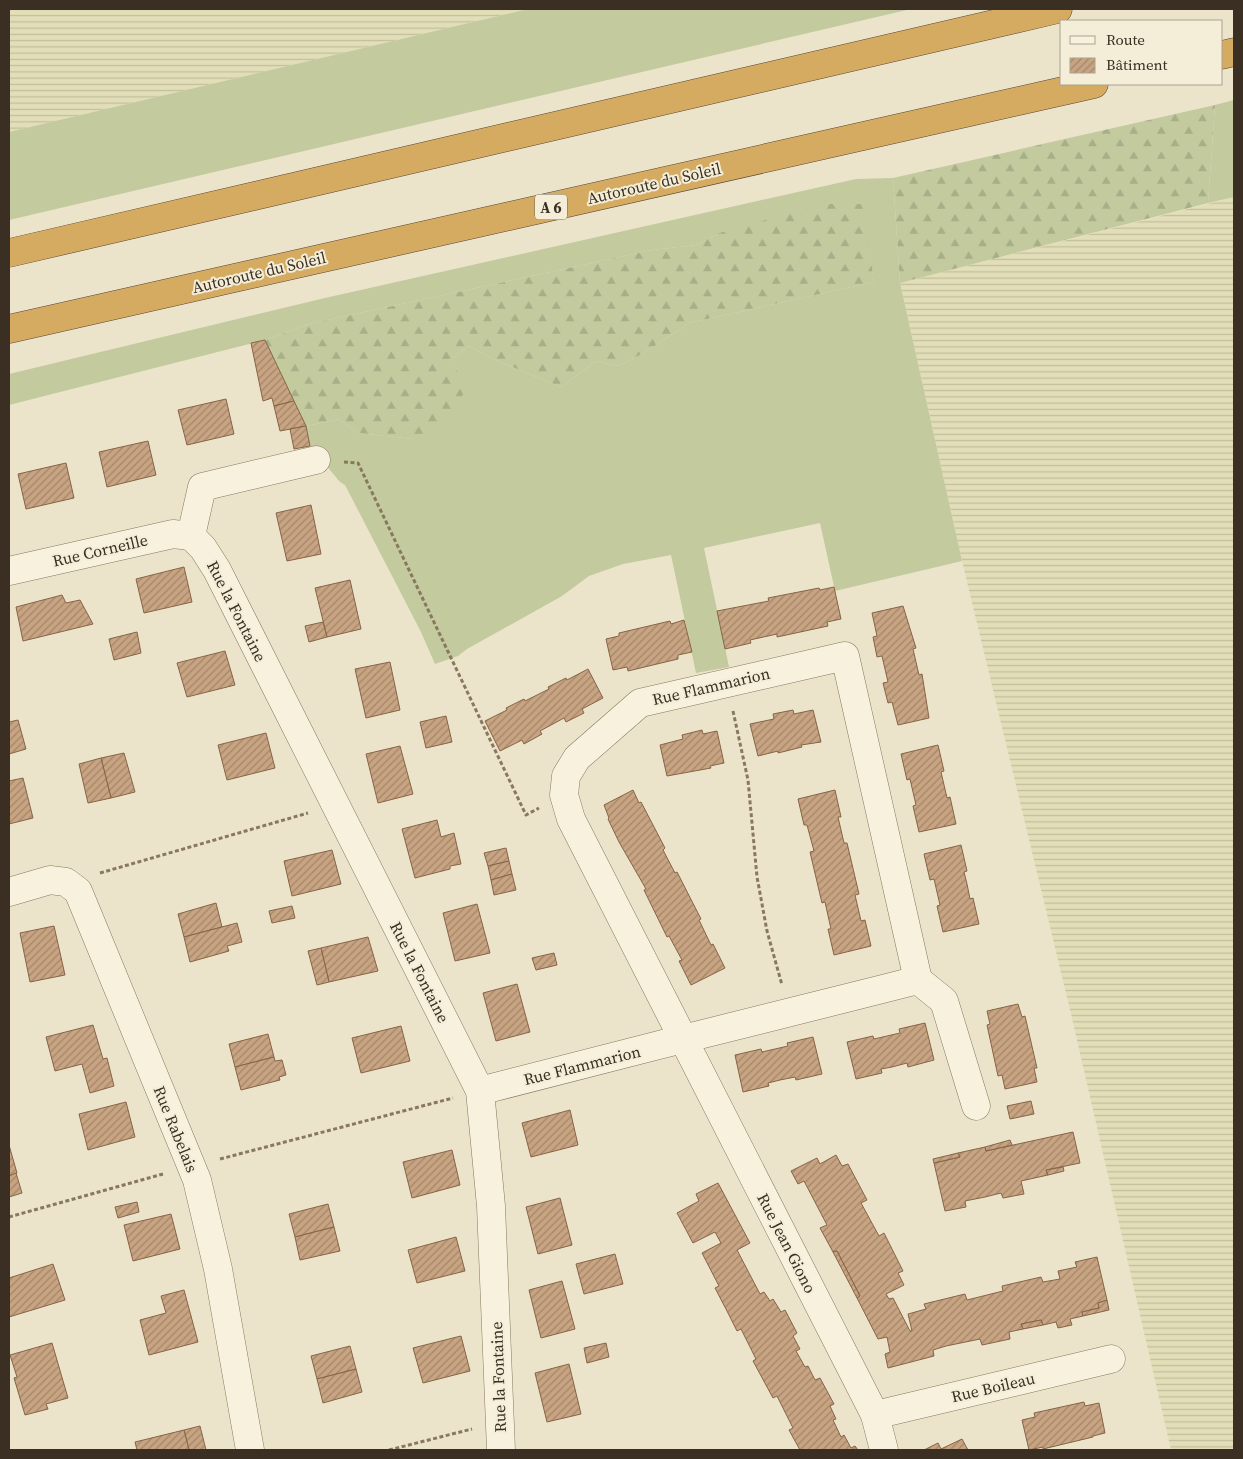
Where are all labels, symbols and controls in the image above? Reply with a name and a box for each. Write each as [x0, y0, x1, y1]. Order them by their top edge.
legend [1060, 20, 1223, 85]
text: Route [1106, 29, 1145, 50]
text: Bâtiment [1106, 54, 1168, 75]
street label: Autoroute du Soleil [585, 157, 723, 209]
road number: A 6 [535, 194, 567, 220]
street label: Autoroute du Soleil [190, 246, 328, 298]
street label: Rue Corneille [50, 528, 150, 572]
street label: Rue la Fontaine [202, 557, 272, 665]
street label: Rue Flammarion [650, 662, 772, 710]
street label: Rue la Fontaine [385, 918, 455, 1026]
street label: Rue Flammarion [521, 1040, 643, 1090]
street label: Rue Rabelais [149, 1082, 203, 1176]
street label: Rue Jean Giono [752, 1189, 822, 1297]
street label: Rue la Fontaine [485, 1321, 511, 1433]
street label: Rue Boileau [949, 1367, 1037, 1407]

